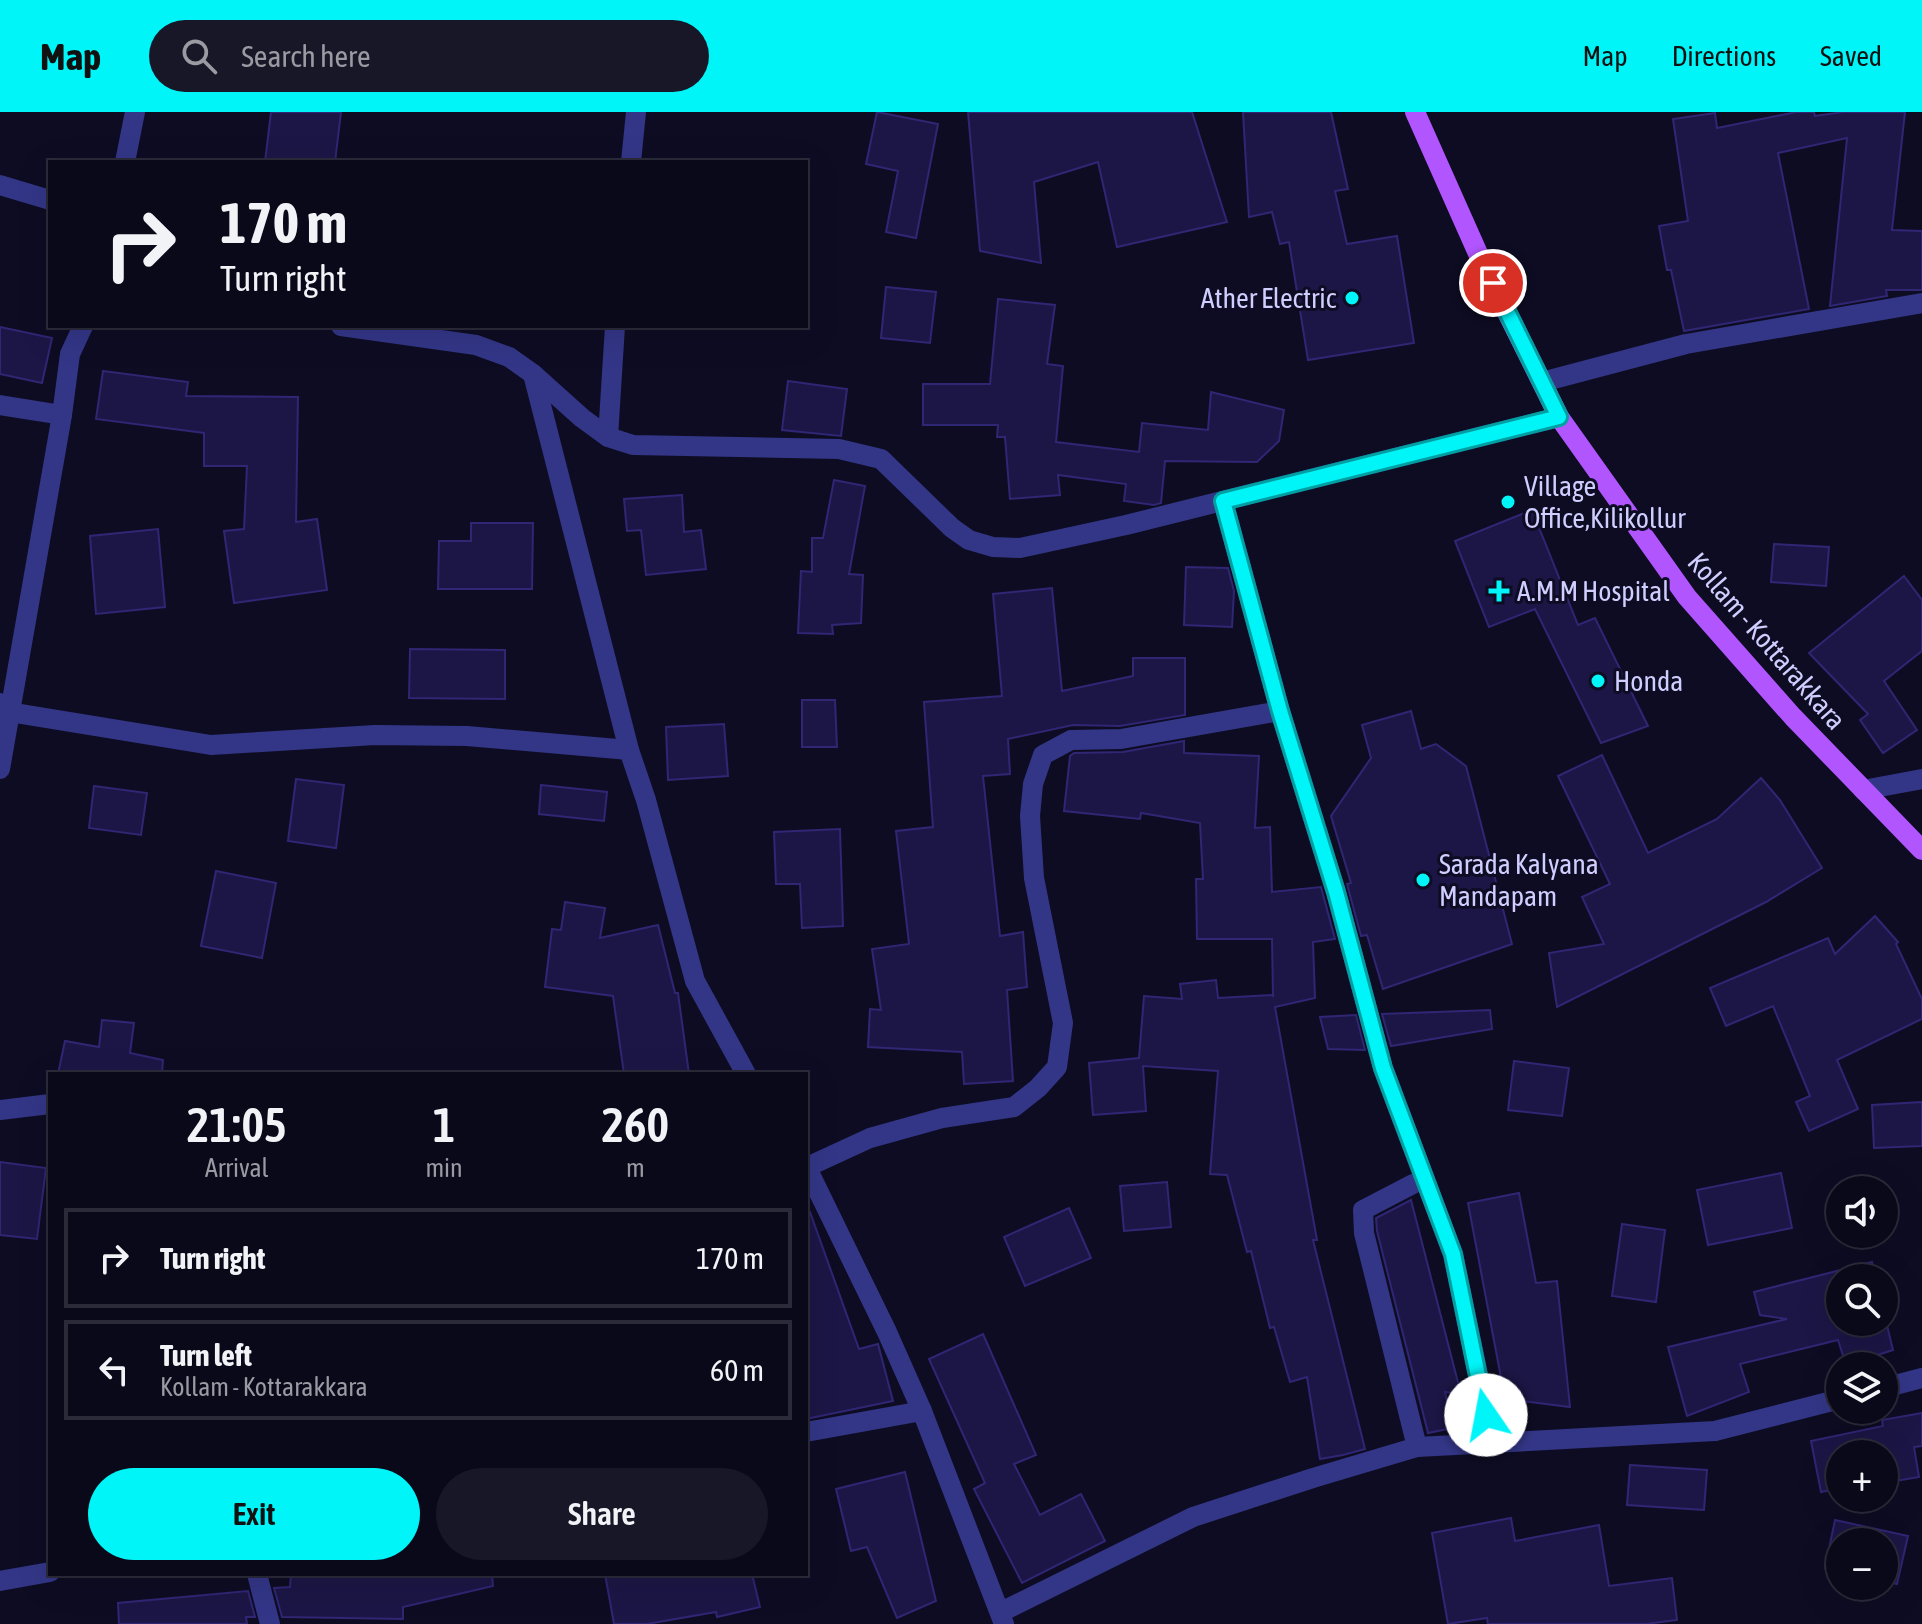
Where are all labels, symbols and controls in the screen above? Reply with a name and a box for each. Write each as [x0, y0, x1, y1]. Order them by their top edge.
search box [149, 20, 709, 92]
icon: search [177, 34, 221, 78]
text: Map [40, 35, 101, 78]
text: Search here [241, 39, 371, 73]
text: Map [1583, 40, 1628, 72]
text: Directions [1672, 40, 1776, 72]
text: Saved [1820, 40, 1882, 72]
text: 170 m [220, 191, 347, 255]
icon: right [88, 192, 192, 296]
pin [1459, 249, 1527, 317]
text: Turn right [220, 257, 347, 299]
icon: arrive [1471, 261, 1515, 305]
place label: Ather Electric [1201, 282, 1337, 314]
marker: Ather Electric [1343, 289, 1361, 307]
place label: Village Office,Kilikollur [1524, 470, 1686, 534]
marker: Village Office,Kilikollur [1499, 493, 1517, 511]
street label: Kollam - Kottarakkara [1682, 546, 1852, 736]
place label: A.M.M Hospital [1517, 575, 1670, 607]
marker: A.M.M Hospital [1488, 580, 1510, 602]
place label: Honda [1614, 665, 1683, 697]
marker: Honda [1589, 672, 1607, 690]
place label: Sarada Kalyana Mandapam [1439, 848, 1599, 912]
marker: Sarada Kalyana Mandapam [1414, 871, 1432, 889]
text: 21:05 [187, 1097, 287, 1152]
text: 1 [433, 1097, 455, 1152]
text: 260 [602, 1097, 669, 1152]
text: Arrival [205, 1153, 268, 1183]
text: min [425, 1153, 463, 1183]
text: m [626, 1153, 645, 1183]
map controls [1826, 1176, 1898, 1600]
button: sound [1826, 1176, 1898, 1248]
icon: right [92, 1236, 136, 1280]
text: Turn right [160, 1241, 266, 1275]
text: 170 m [696, 1241, 764, 1275]
button: search [1826, 1264, 1898, 1336]
text: Turn left [160, 1338, 252, 1372]
icon: left [92, 1348, 136, 1392]
button: layers [1826, 1352, 1898, 1424]
text: 60 m [710, 1353, 764, 1387]
text: Kollam - Kottarakkara [160, 1372, 368, 1402]
position arrow [1444, 1373, 1528, 1457]
button: + [1826, 1440, 1898, 1512]
button: Exit [88, 1468, 420, 1560]
button: Share [436, 1468, 768, 1560]
button: − [1826, 1528, 1898, 1600]

